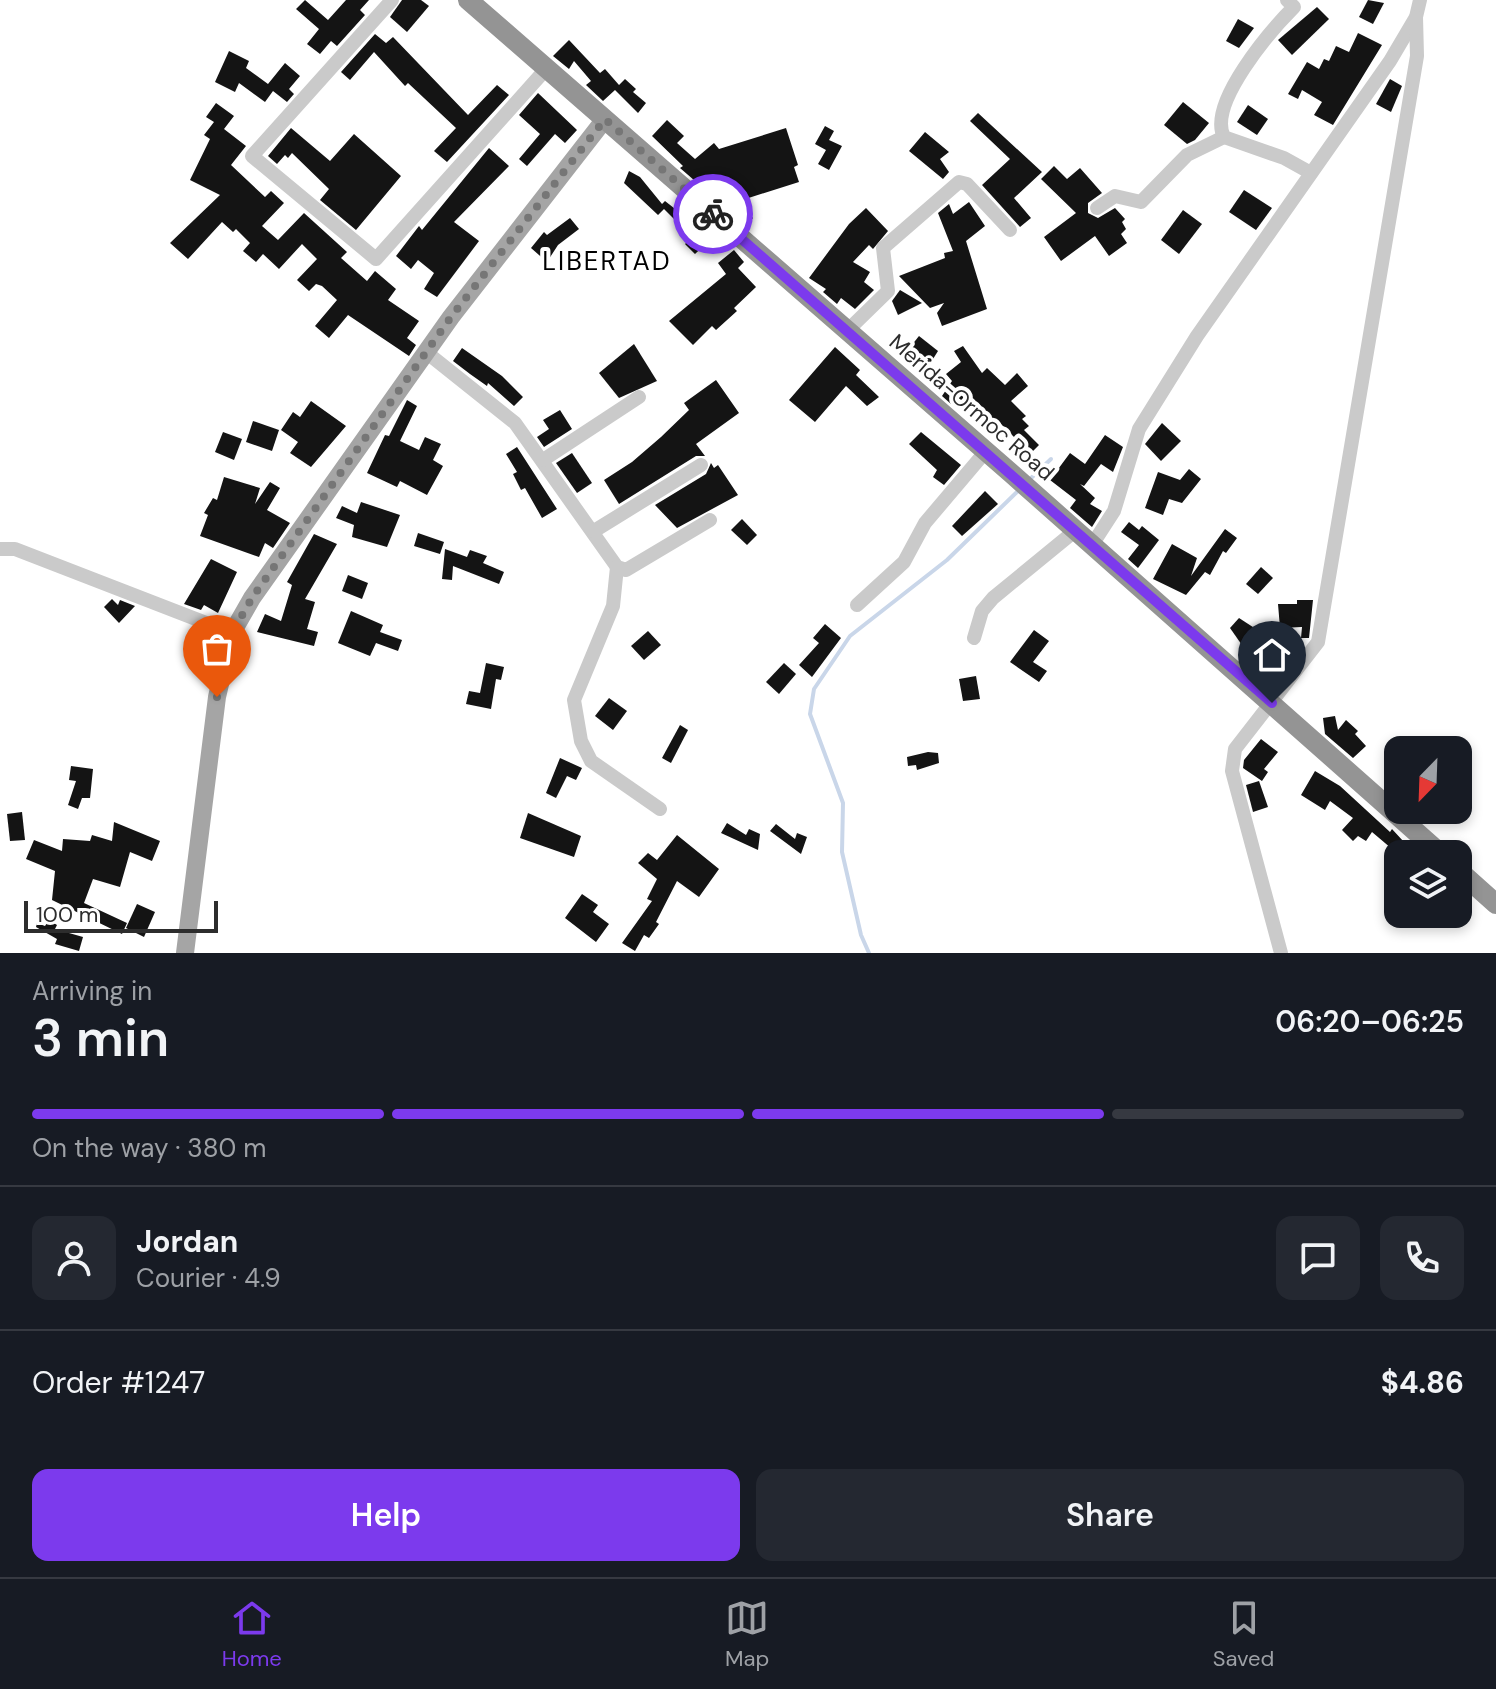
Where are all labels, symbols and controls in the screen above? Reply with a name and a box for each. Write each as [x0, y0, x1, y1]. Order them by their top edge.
courier [673, 174, 753, 254]
icon: bike [691, 192, 735, 236]
district label: LIBERTAD [542, 244, 672, 278]
street label: Merida-Ormoc Road [883, 328, 1060, 487]
pin [183, 615, 251, 697]
pin [1238, 621, 1306, 703]
icon: bag [195, 627, 239, 671]
icon: home [1250, 633, 1294, 677]
north arrow [1384, 736, 1472, 824]
map controls [1384, 736, 1472, 928]
button: layers [1384, 840, 1472, 928]
scale bar [24, 897, 218, 933]
text: 100 m [36, 900, 98, 929]
text: Arriving in [32, 974, 152, 1008]
text: 06:20–06:25 [1275, 1002, 1464, 1041]
text: 3 min [32, 1004, 169, 1072]
text: On the way · 380 m [32, 1131, 266, 1165]
button: person [32, 1216, 116, 1300]
button: chat [1276, 1216, 1360, 1300]
button: phone [1380, 1216, 1464, 1300]
text: Jordan [136, 1222, 238, 1261]
text: Courier · 4.9 [136, 1261, 281, 1295]
text: Order #1247 [32, 1363, 205, 1402]
text: $4.86 [1381, 1363, 1464, 1402]
button: Help [32, 1469, 740, 1561]
button: Share [756, 1469, 1464, 1561]
tab: Home [222, 1596, 282, 1673]
tab: Map [725, 1596, 769, 1673]
tab: Saved [1213, 1596, 1274, 1673]

